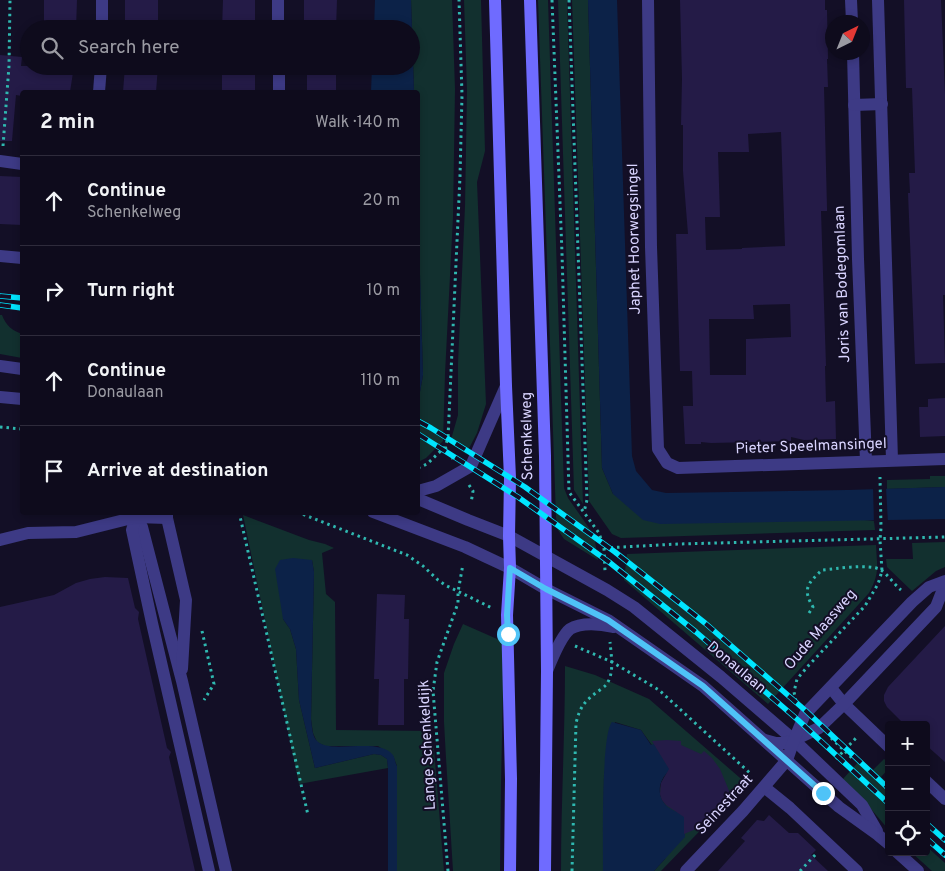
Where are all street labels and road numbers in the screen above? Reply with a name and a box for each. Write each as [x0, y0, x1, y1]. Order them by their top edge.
street label: Japhet Hoorwegsingel [624, 163, 646, 315]
street label: Joris van Bodegomlaan [831, 205, 855, 363]
street label: Schenkelweg [518, 392, 538, 480]
street label: Pieter Speelmansingel [735, 435, 887, 459]
street label: Oude Maasweg [781, 586, 861, 674]
street label: Donaulaan [702, 638, 770, 698]
street label: Lange Schenkeldijk [415, 679, 441, 811]
street label: Seinestraat [692, 771, 758, 839]

